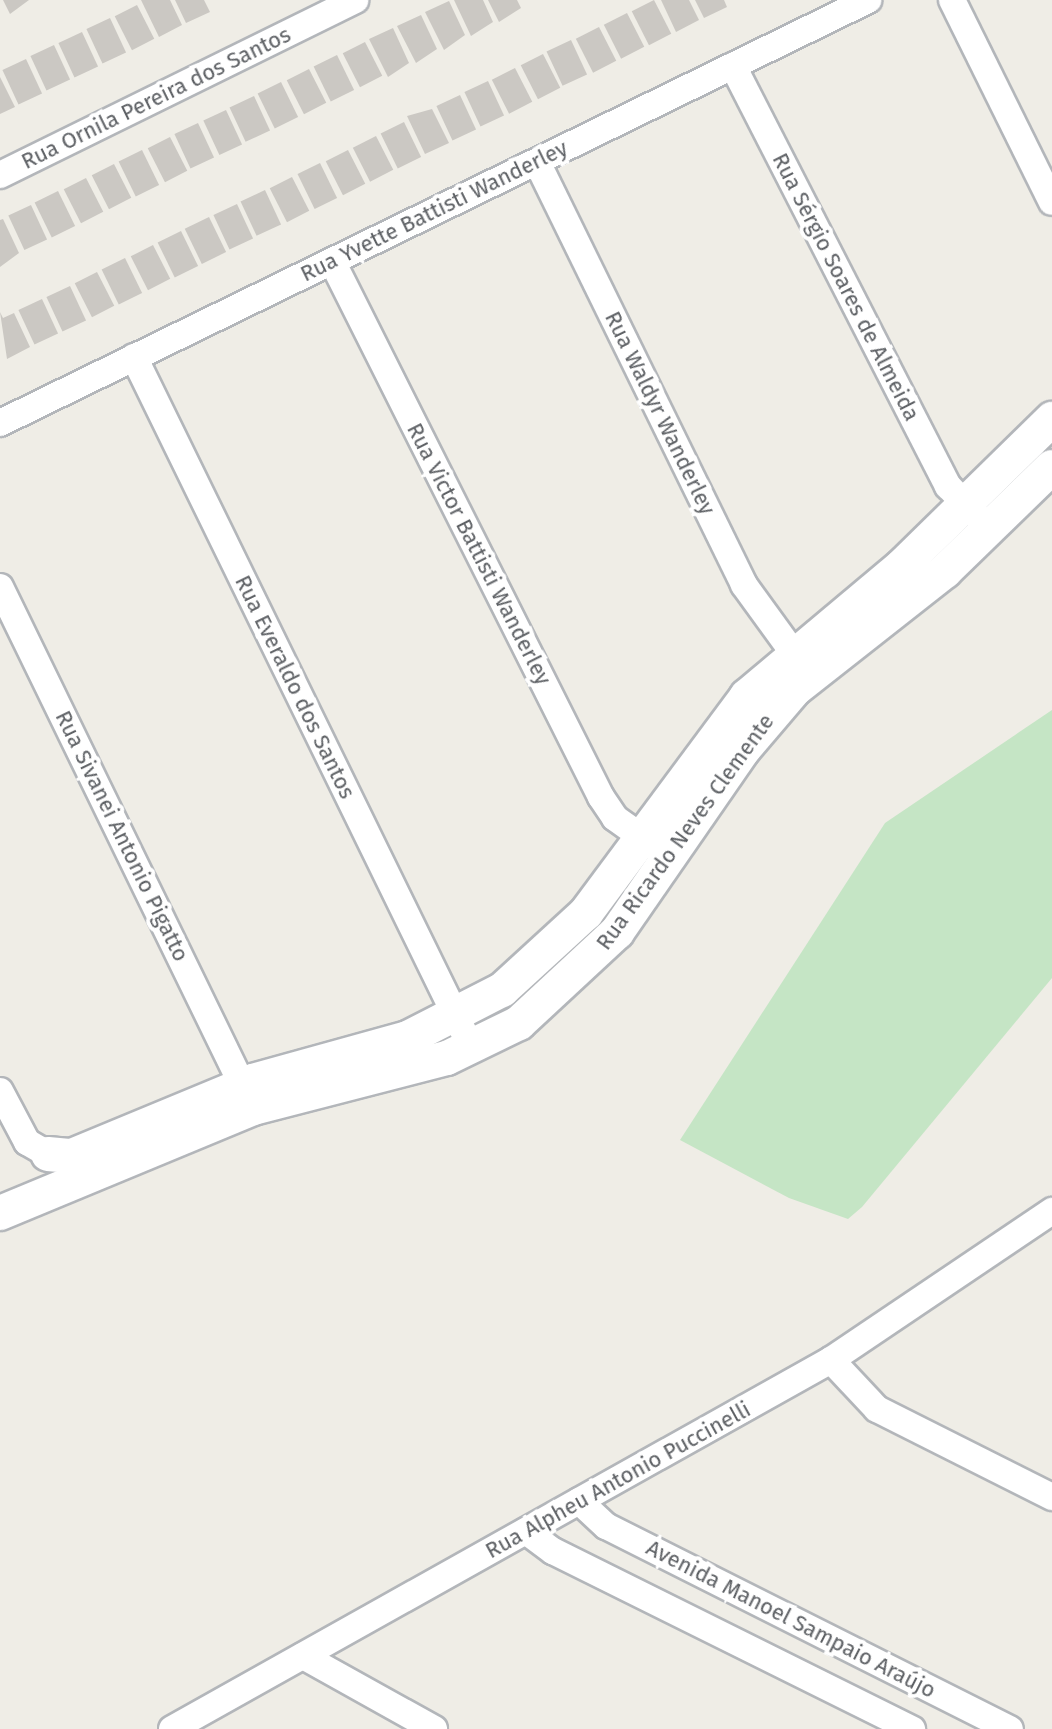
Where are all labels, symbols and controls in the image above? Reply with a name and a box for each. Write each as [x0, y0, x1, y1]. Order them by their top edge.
street label: Rua Ornila Pereira dos Santos [17, 21, 295, 175]
street label: Rua Yvette Battisti Wanderley [296, 135, 572, 287]
street label: Rua Sérgio Soares de Almeida [767, 149, 925, 425]
street label: Rua Waldyr Wanderley [599, 307, 721, 519]
street label: Rua Victor Battisti Wanderley [401, 419, 557, 689]
street label: Rua Everaldo dos Santos [229, 571, 361, 803]
street label: Rua Sivanei Antonio Pigatto [50, 706, 194, 966]
street label: Rua Ricardo Neves Clemente [591, 709, 779, 955]
street label: Rua Alpheu Antonio Puccinelli [481, 1396, 755, 1564]
street label: Avenida Manoel Sampaio Araújo [642, 1534, 940, 1704]

